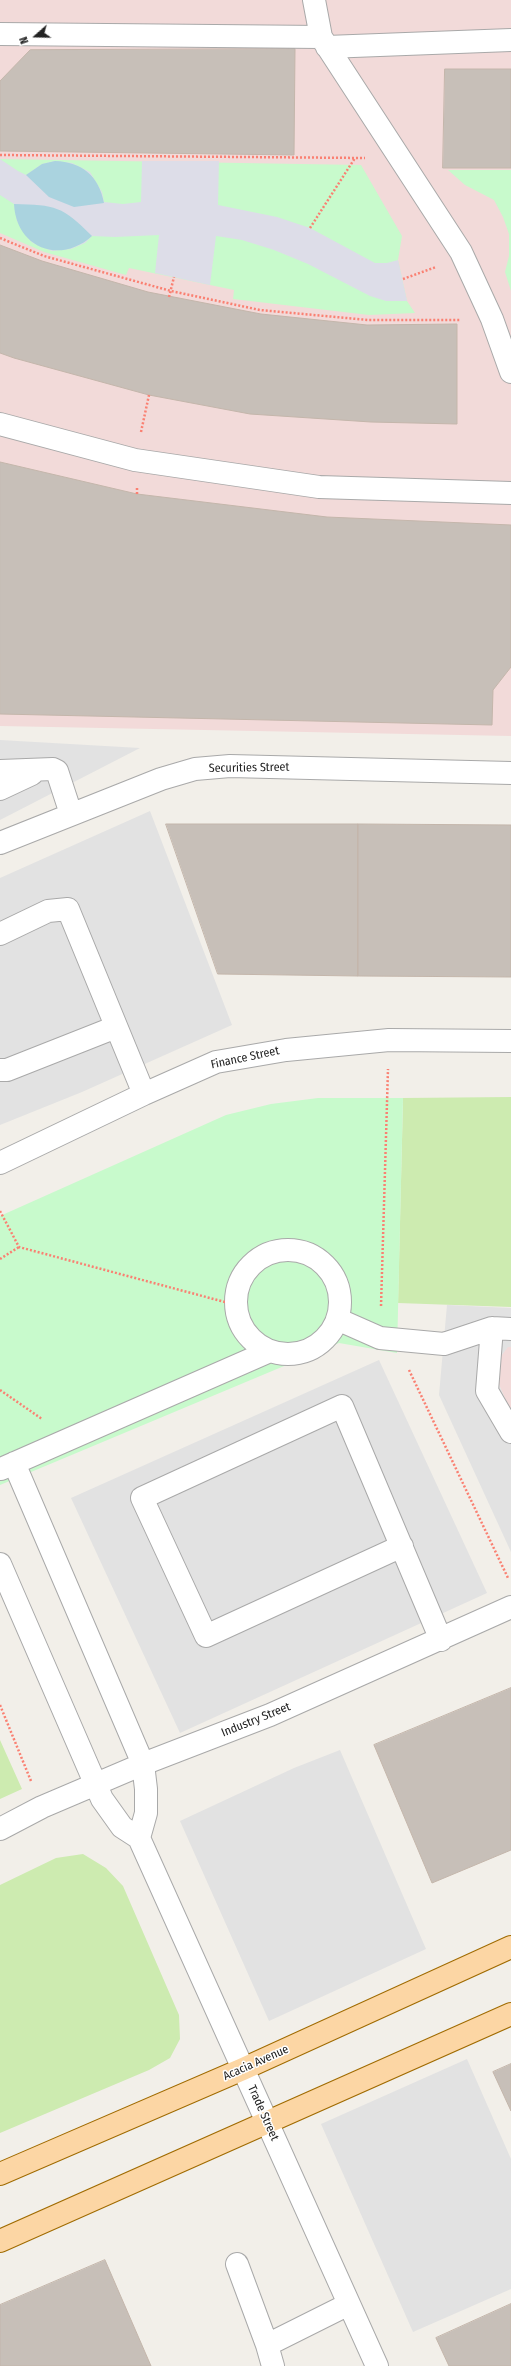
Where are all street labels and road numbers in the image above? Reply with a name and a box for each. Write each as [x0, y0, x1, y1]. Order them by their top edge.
street label: Securities Street [209, 760, 289, 776]
street label: Finance Street [209, 1044, 281, 1072]
street label: Industry Street [219, 1700, 293, 1740]
street label: Acacia Avenue [221, 2042, 291, 2084]
street label: Trade Street [244, 2083, 282, 2143]

